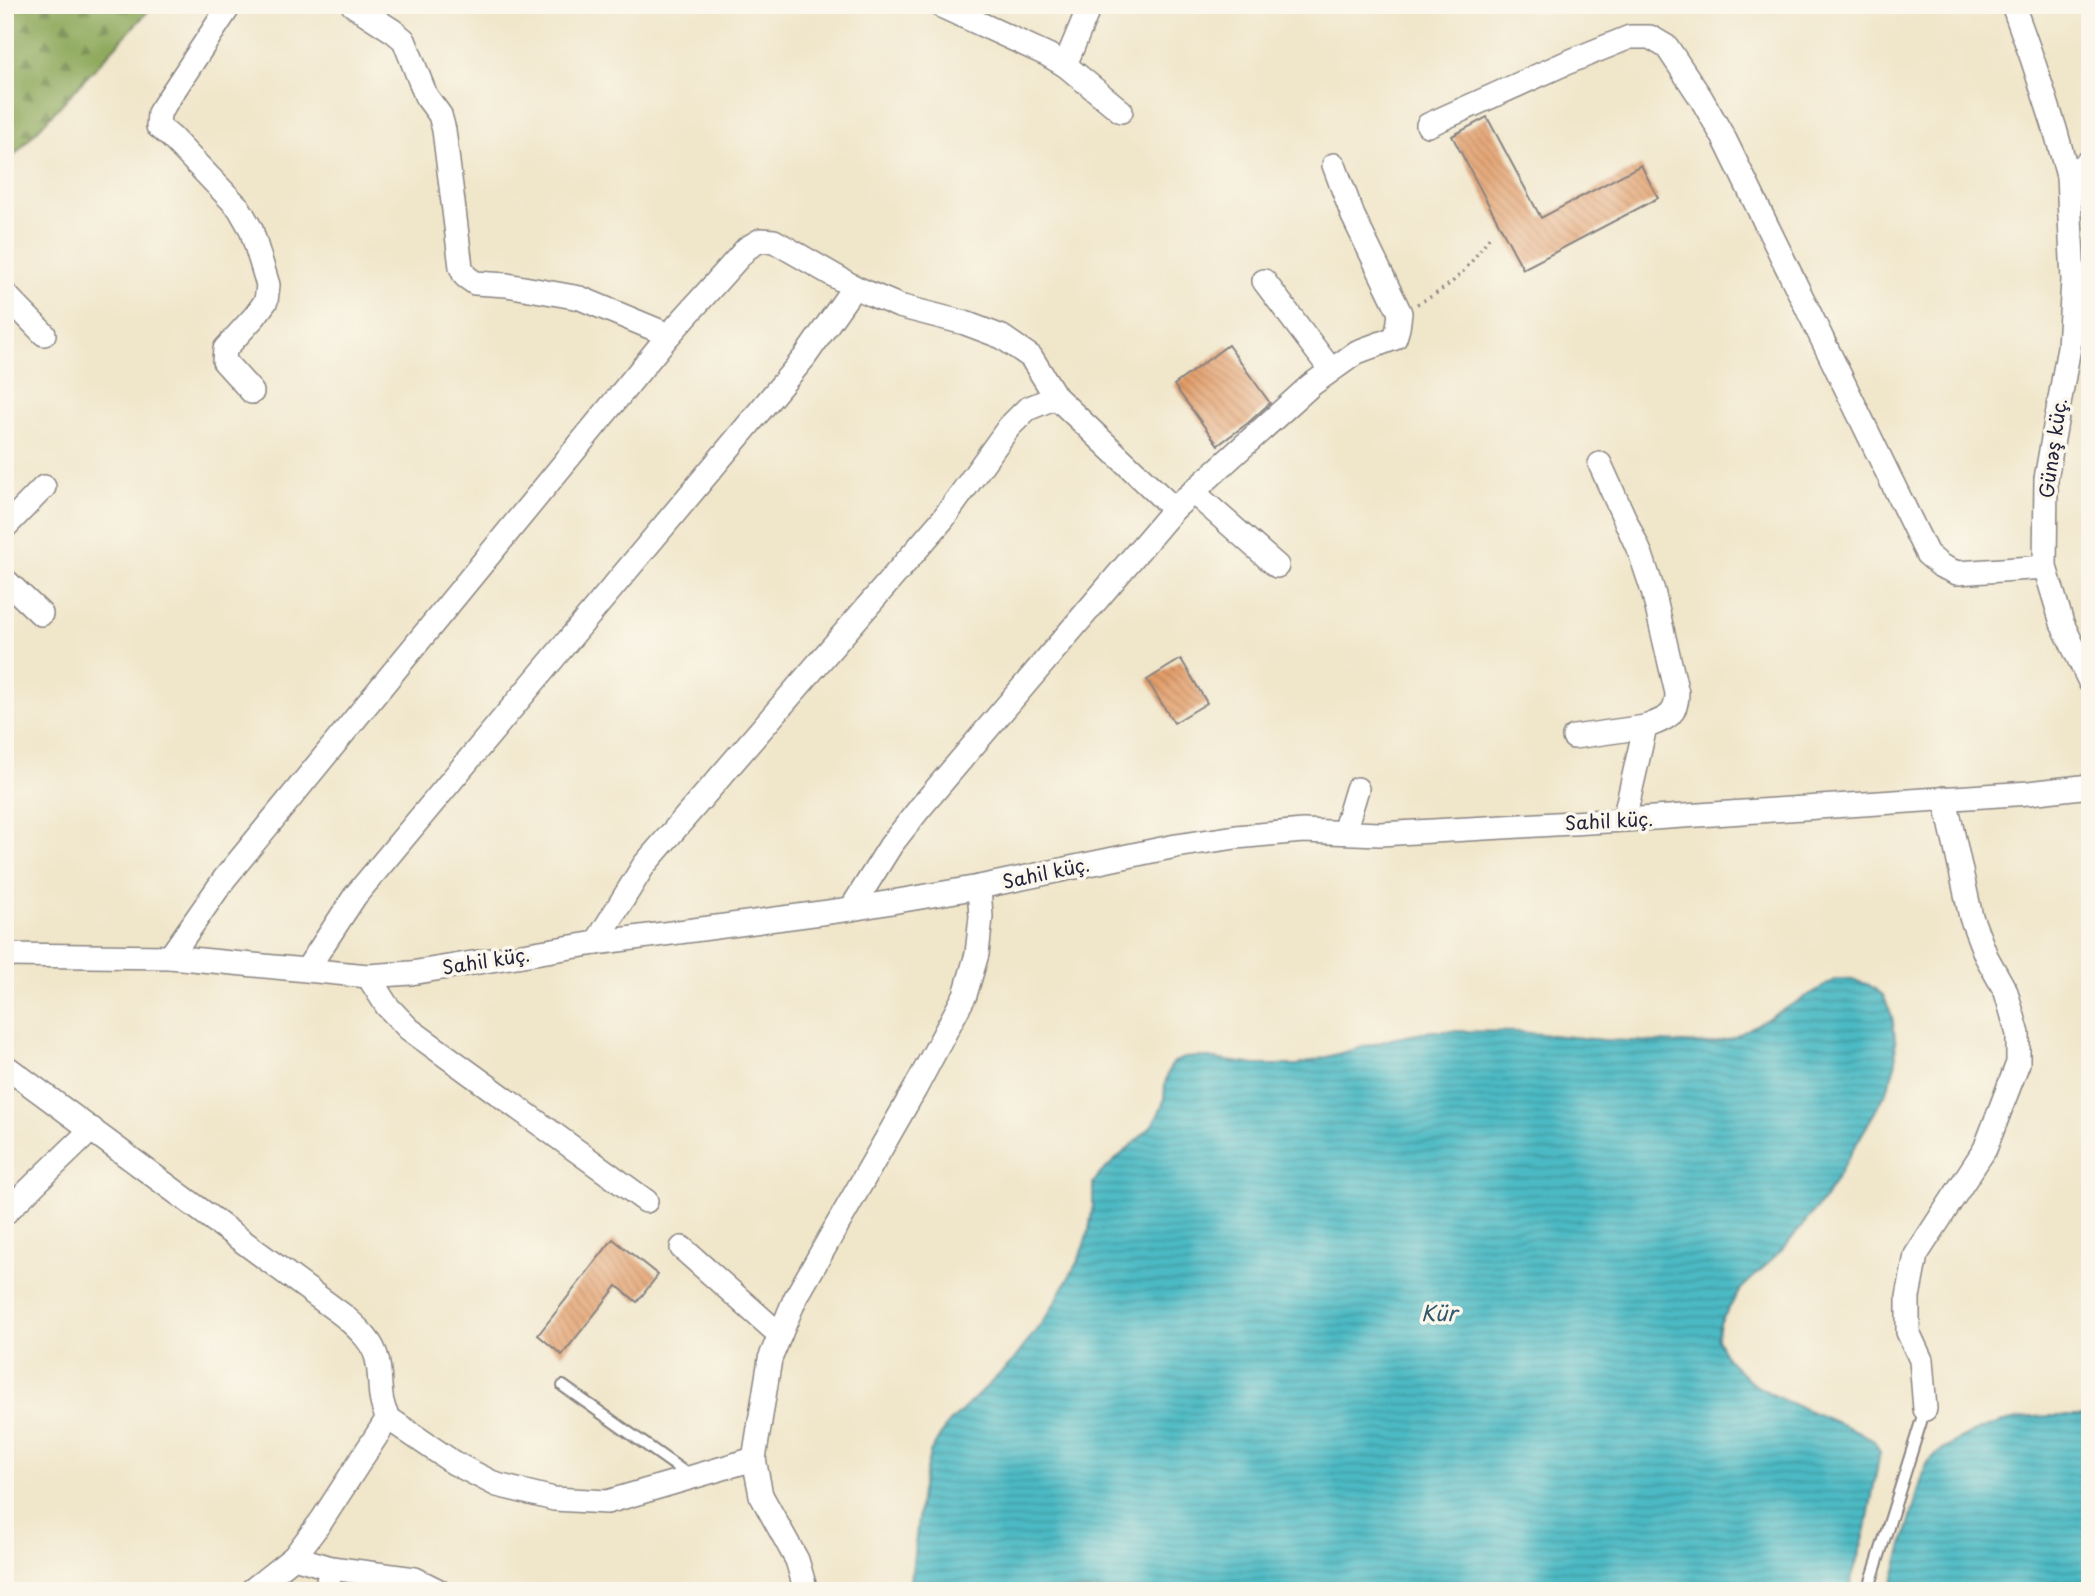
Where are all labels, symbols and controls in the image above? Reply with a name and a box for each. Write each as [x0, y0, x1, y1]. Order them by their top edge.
street label: Günəş küç. [2031, 396, 2073, 500]
street label: Sahil küç. [1564, 804, 1654, 836]
street label: Sahil küç. [1000, 849, 1092, 895]
street label: Sahil küç. [440, 939, 532, 981]
water label: Kür [1421, 1296, 1460, 1328]

